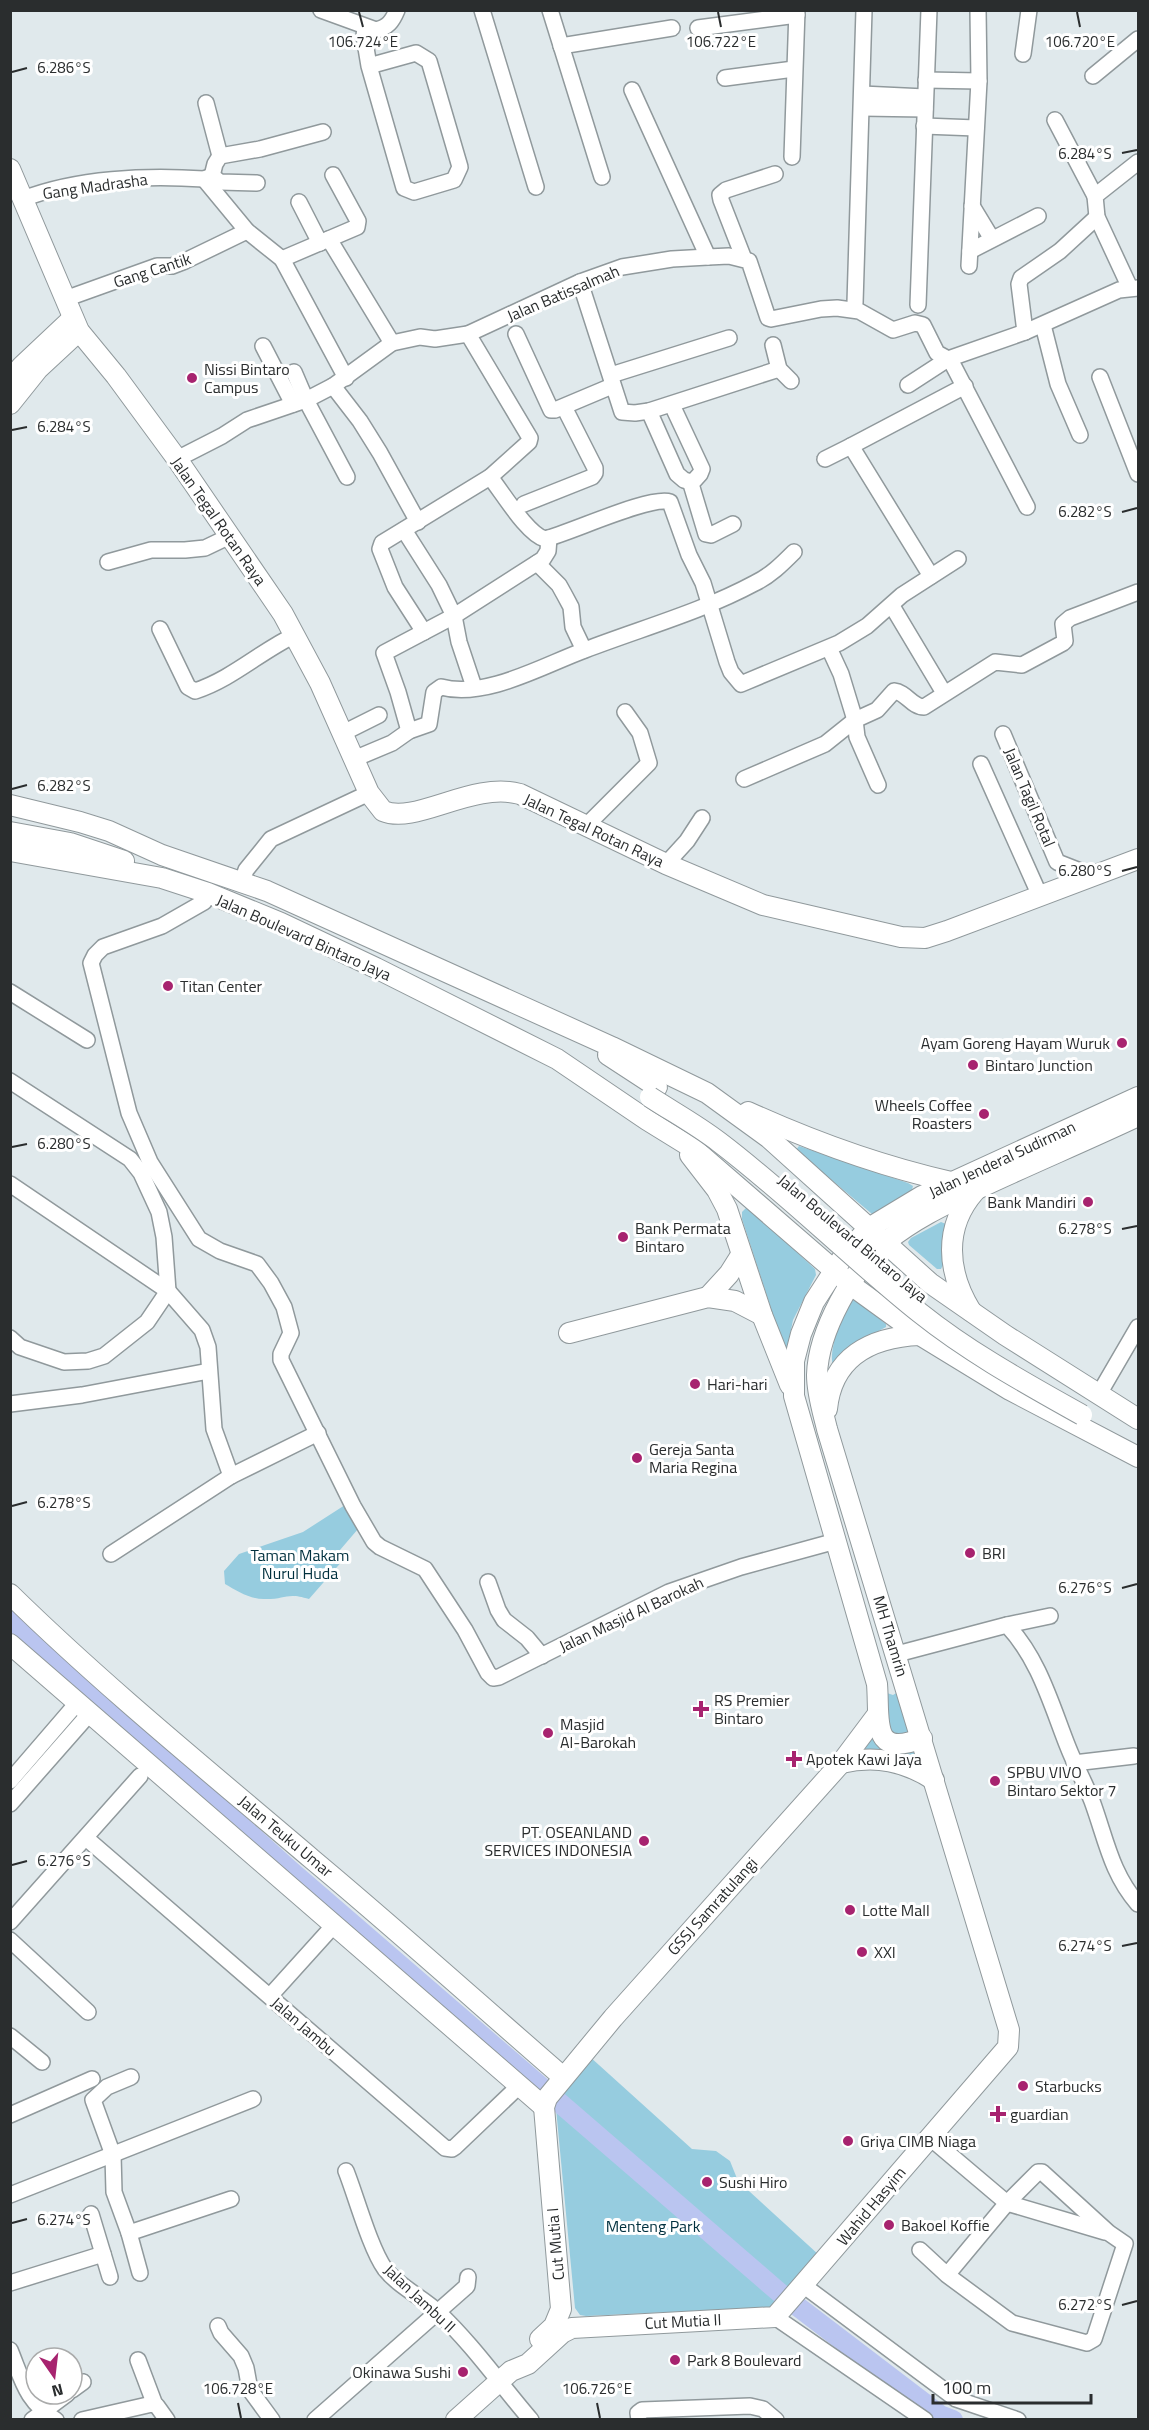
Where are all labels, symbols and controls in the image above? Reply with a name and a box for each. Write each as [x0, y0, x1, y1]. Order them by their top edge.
text: 106.724°E [328, 30, 398, 53]
text: 106.722°E [686, 30, 756, 53]
text: 106.720°E [1045, 30, 1115, 53]
text: 6.286°S [37, 56, 91, 79]
text: 6.284°S [1058, 142, 1112, 165]
street label: Gang Madrasha [41, 167, 149, 205]
street label: Gang Cantik [110, 246, 194, 294]
street label: Jalan Batissalmah [503, 259, 623, 327]
place label: Nissi Bintaro Campus [204, 357, 290, 399]
marker: Nissi Bintaro Campus [185, 371, 199, 385]
text: 6.284°S [37, 415, 91, 438]
street label: Jalan Tegal Rotan Raya [166, 452, 272, 590]
text: 6.282°S [1058, 500, 1112, 523]
street label: Jalan Tagil Rotal [998, 744, 1062, 850]
text: 6.282°S [37, 774, 91, 797]
street label: Jalan Tegal Rotan Raya [520, 787, 668, 873]
text: 6.280°S [1058, 859, 1112, 882]
street label: Jalan Boulevard Bintaro Jaya [213, 888, 395, 986]
place label: Titan Center [180, 974, 263, 998]
marker: Titan Center [161, 979, 175, 993]
place label: Ayam Goreng Hayam Wuruk [921, 1031, 1110, 1055]
marker: Ayam Goreng Hayam Wuruk [1115, 1036, 1129, 1050]
place label: Bintaro Junction [985, 1053, 1093, 1077]
marker: Bintaro Junction [966, 1058, 980, 1072]
place label: Wheels Coffee Roasters [875, 1093, 972, 1135]
marker: Wheels Coffee Roasters [977, 1107, 991, 1121]
street label: Jalan Jenderal Sudirman [925, 1114, 1079, 1204]
text: 6.280°S [37, 1132, 91, 1155]
street label: Jalan Boulevard Bintaro Jaya [773, 1168, 933, 1308]
place label: Bank Mandiri [987, 1190, 1076, 1214]
marker: Bank Mandiri [1081, 1195, 1095, 1209]
place label: Bank Permata Bintaro [635, 1216, 731, 1258]
text: 6.278°S [1058, 1217, 1112, 1240]
marker: Bank Permata Bintaro [616, 1230, 630, 1244]
place label: Hari-hari [707, 1372, 768, 1396]
marker: Hari-hari [688, 1377, 702, 1391]
place label: Gereja Santa Maria Regina [649, 1437, 737, 1479]
marker: Gereja Santa Maria Regina [630, 1451, 644, 1465]
text: 6.278°S [37, 1491, 91, 1514]
place label: BRI [982, 1541, 1006, 1565]
park label: Taman Makam Nurul Huda [251, 1543, 349, 1585]
marker: BRI [963, 1546, 977, 1560]
street label: Jalan Masjid Al Barokah [555, 1570, 707, 1658]
text: 6.276°S [1058, 1576, 1112, 1599]
street label: MH Thamrin [867, 1592, 915, 1680]
place label: RS Premier Bintaro [714, 1688, 790, 1730]
marker: RS Premier Bintaro [692, 1700, 710, 1718]
place label: Masjid Al-Barokah [560, 1712, 636, 1754]
marker: Masjid Al-Barokah [541, 1726, 555, 1740]
place label: Apotek Kawi Jaya [806, 1747, 922, 1771]
marker: Apotek Kawi Jaya [787, 1752, 801, 1766]
place label: SPBU VIVO Bintaro Sektor 7 [1007, 1760, 1116, 1802]
marker: SPBU VIVO Bintaro Sektor 7 [988, 1774, 1002, 1788]
street label: Jalan Teuku Umar [234, 1789, 339, 1883]
place label: PT. OSEANLAND SERVICES INDONESIA [484, 1820, 632, 1862]
marker: PT. OSEANLAND SERVICES INDONESIA [637, 1834, 651, 1848]
text: 6.276°S [37, 1849, 91, 1872]
street label: GSSJ Samratulangi [661, 1852, 763, 1960]
place label: Lotte Mall [862, 1898, 930, 1922]
marker: Lotte Mall [843, 1903, 857, 1917]
text: 6.274°S [1058, 1934, 1112, 1957]
place label: XXI [874, 1940, 896, 1964]
marker: XXI [855, 1945, 869, 1959]
street label: Jalan Jambu [266, 1991, 342, 2061]
place label: Starbucks [1035, 2074, 1102, 2098]
marker: Starbucks [1016, 2079, 1030, 2093]
place label: guardian [1010, 2102, 1069, 2126]
marker: guardian [991, 2107, 1005, 2121]
place label: Griya CIMB Niaga [860, 2129, 976, 2153]
marker: Griya CIMB Niaga [841, 2134, 855, 2148]
street label: Wahid Hasyim [831, 2161, 911, 2251]
place label: Sushi Hiro [719, 2170, 787, 2194]
marker: Sushi Hiro [700, 2175, 714, 2189]
street label: Cut Mutia I [540, 2207, 570, 2281]
text: 6.274°S [37, 2208, 91, 2231]
place label: Bakoel Koffie [901, 2213, 990, 2237]
park label: Menteng Park [606, 2214, 701, 2238]
marker: Bakoel Koffie [882, 2218, 896, 2232]
street label: Jalan Jambu II [379, 2258, 461, 2338]
text: 6.272°S [1058, 2293, 1112, 2316]
street label: Cut Mutia II [644, 2307, 722, 2335]
north arrow [24, 2346, 84, 2406]
place label: Park 8 Boulevard [687, 2348, 801, 2372]
marker: Park 8 Boulevard [668, 2353, 682, 2367]
place label: Okinawa Sushi [352, 2360, 451, 2384]
marker: Okinawa Sushi [456, 2365, 470, 2379]
scale bar [933, 2367, 1090, 2405]
text: 100 m [942, 2374, 991, 2401]
text: 106.728°E [203, 2377, 273, 2400]
text: 106.726°E [562, 2377, 632, 2400]
text: N [49, 2378, 66, 2404]

